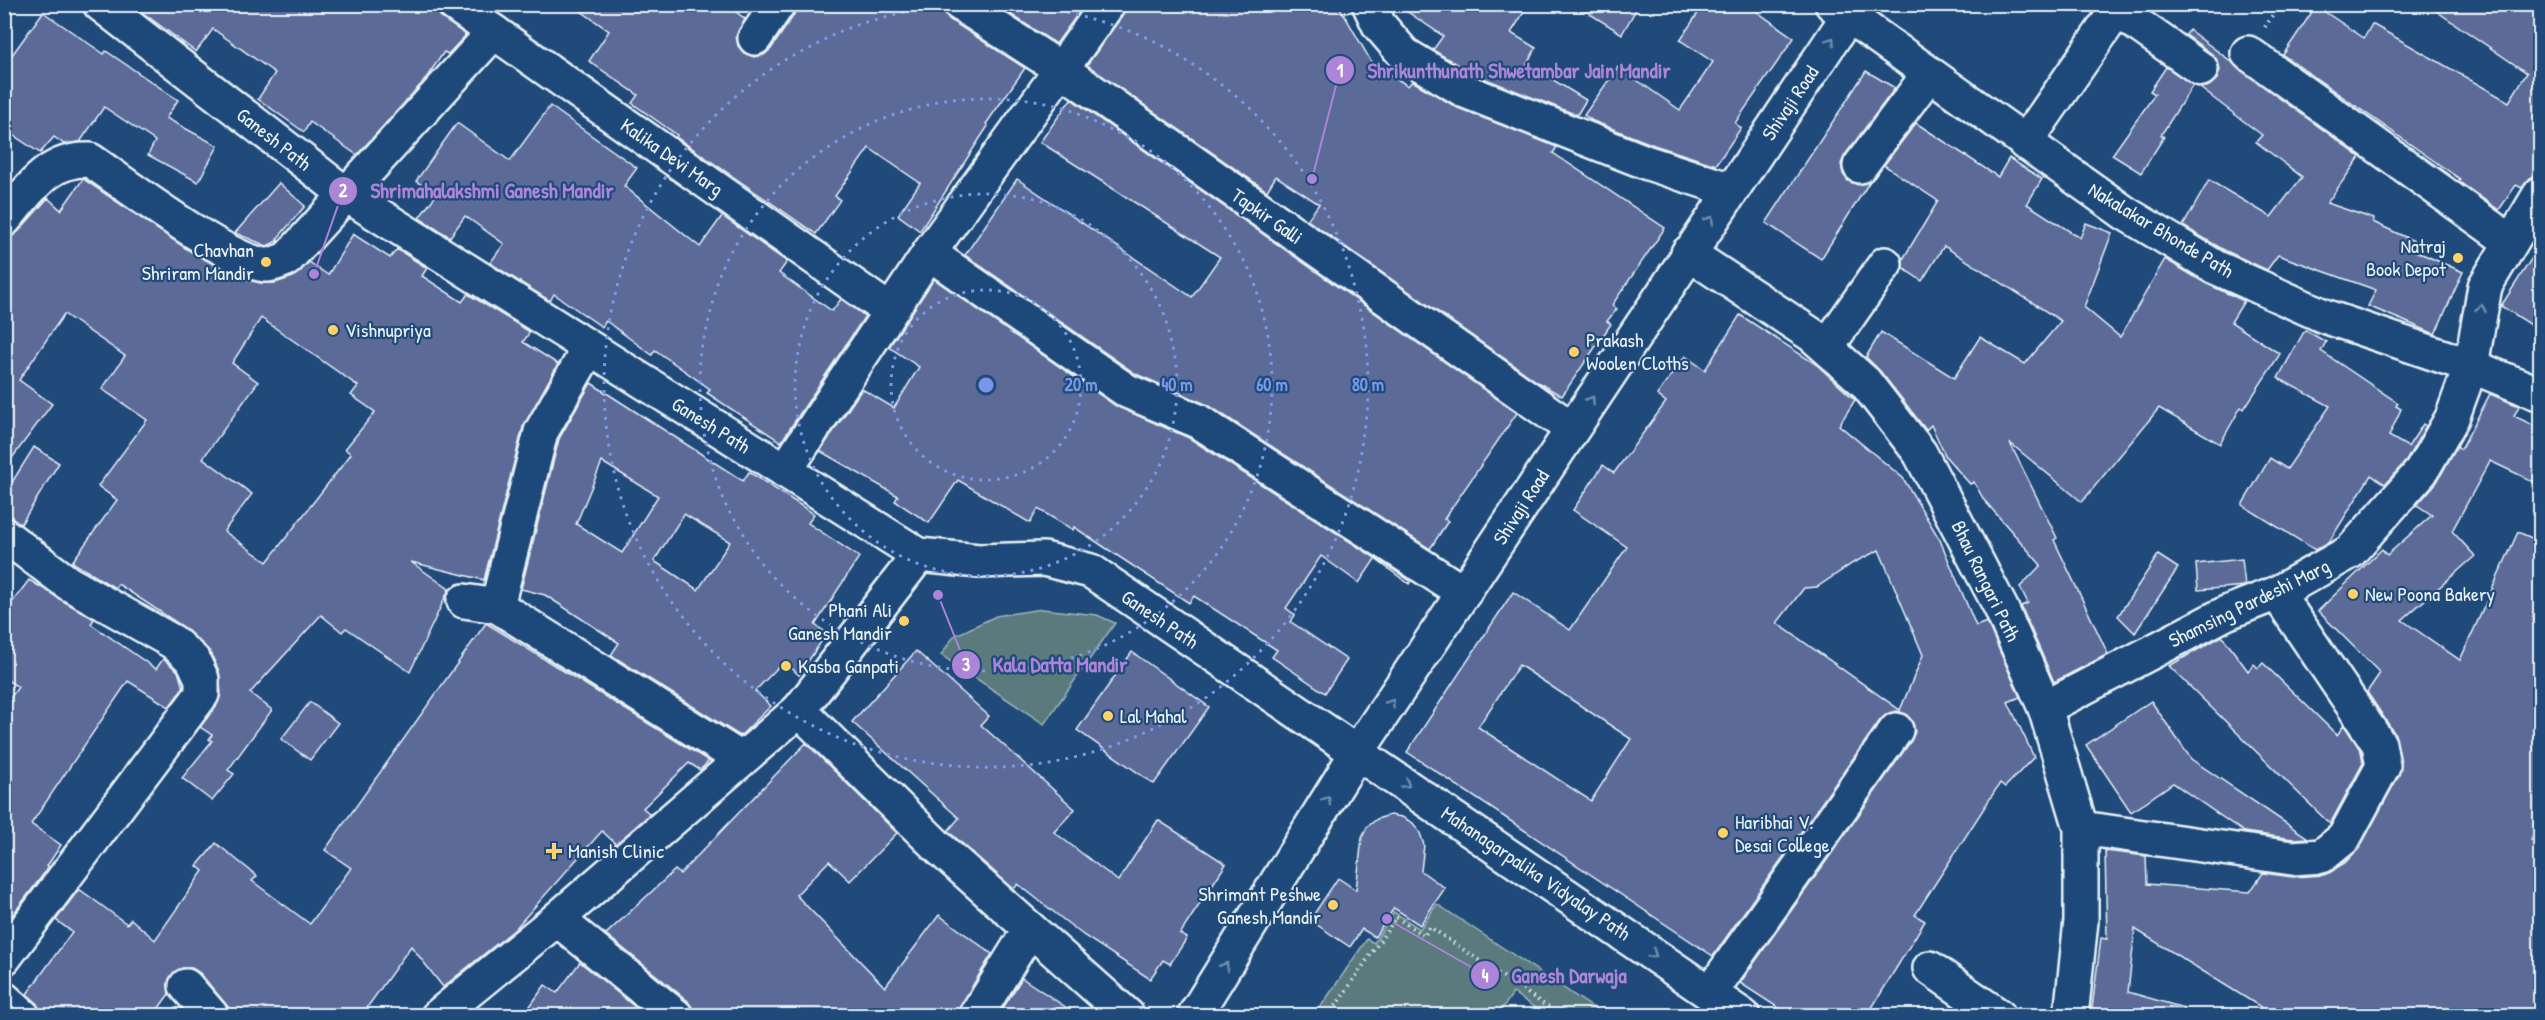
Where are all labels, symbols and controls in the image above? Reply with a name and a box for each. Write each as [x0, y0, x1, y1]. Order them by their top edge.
one-way arrow [1824, 37, 1835, 48]
callout: Shrikunthunath Shwetambar Jain Mandir [1325, 51, 1682, 90]
text: Shrikunthunath Shwetambar Jain Mandir [1367, 56, 1672, 85]
text: 1 [1337, 58, 1344, 83]
street label: Shivaji Road [1755, 60, 1825, 145]
street label: Ganesh Path [231, 101, 317, 176]
street label: Kalika Devi Marg [616, 111, 729, 202]
callout: Shrimahalakshmi Ganesh Mandir [328, 171, 626, 210]
text: Shrimahalakshmi Ganesh Mandir [370, 176, 614, 205]
street label: Nakalakar Bhonde Path [2084, 176, 2239, 284]
text: 2 [339, 178, 348, 203]
street label: Tapkir Galli [1226, 181, 1308, 250]
one-way arrow [1703, 216, 1714, 227]
place label: Natraj Book Depot [2366, 232, 2447, 282]
place label: Chavhan Shriram Mandir [142, 236, 254, 286]
marker: Natraj Book Depot [2451, 251, 2465, 265]
marker: Chavhan Shriram Mandir [259, 255, 273, 269]
one-way arrow [2474, 304, 2487, 314]
place label: Vishnupriya [345, 316, 431, 343]
marker: Vishnupriya [326, 323, 340, 337]
place label: Prakash Woolen Cloths [1586, 326, 1689, 376]
marker: Prakash Woolen Cloths [1567, 345, 1581, 359]
text: 20 m [1065, 372, 1097, 397]
text: 40 m [1161, 372, 1193, 397]
text: 60 m [1256, 372, 1288, 397]
text: 80 m [1352, 372, 1384, 397]
centre of rings [976, 375, 996, 395]
street label: Ganesh Path [667, 390, 756, 459]
one-way arrow [1584, 396, 1595, 407]
street label: Shivaji Road [1486, 464, 1555, 550]
street label: Bhau Rangari Path [1946, 516, 2027, 646]
street label: Shamsing Pardeshi Marg [2164, 552, 2334, 653]
place label: New Poona Bakery [2365, 580, 2495, 607]
street label: Ganesh Path [1116, 583, 1204, 654]
marker: New Poona Bakery [2346, 587, 2360, 601]
place label: Phani Ali Ganesh Mandir [788, 596, 892, 646]
marker: Phani Ali Ganesh Mandir [897, 614, 911, 628]
callout: Kala Datta Mandir [951, 645, 1139, 684]
text: Kala Datta Mandir [993, 650, 1128, 679]
place label: Kasba Ganpati [798, 652, 899, 679]
text: 3 [962, 652, 970, 677]
marker: Kasba Ganpati [779, 659, 793, 673]
one-way arrow [1384, 699, 1395, 710]
place label: Lal Mahal [1120, 702, 1187, 729]
marker: Lal Mahal [1101, 709, 1115, 723]
one-way arrow [1399, 777, 1410, 788]
one-way arrow [1320, 796, 1332, 806]
street label: Mahanagarpalika Vidyalay Path [1436, 799, 1636, 946]
place label: Haribhai V. Desai College [1735, 808, 1830, 858]
marker: Haribhai V. Desai College [1716, 826, 1730, 840]
place label: Manish Clinic [568, 837, 664, 864]
marker: Manish Clinic [545, 842, 563, 860]
place label: Shrimant Peshwe Ganesh Mandir [1198, 880, 1321, 930]
marker: Shrimant Peshwe Ganesh Mandir [1326, 898, 1340, 912]
one-way arrow [1647, 947, 1658, 958]
callout: Ganesh Darwaja [1470, 956, 1639, 995]
text: Ganesh Darwaja [1511, 961, 1627, 990]
one-way arrow [1217, 962, 1229, 972]
text: 4 [1482, 963, 1489, 988]

